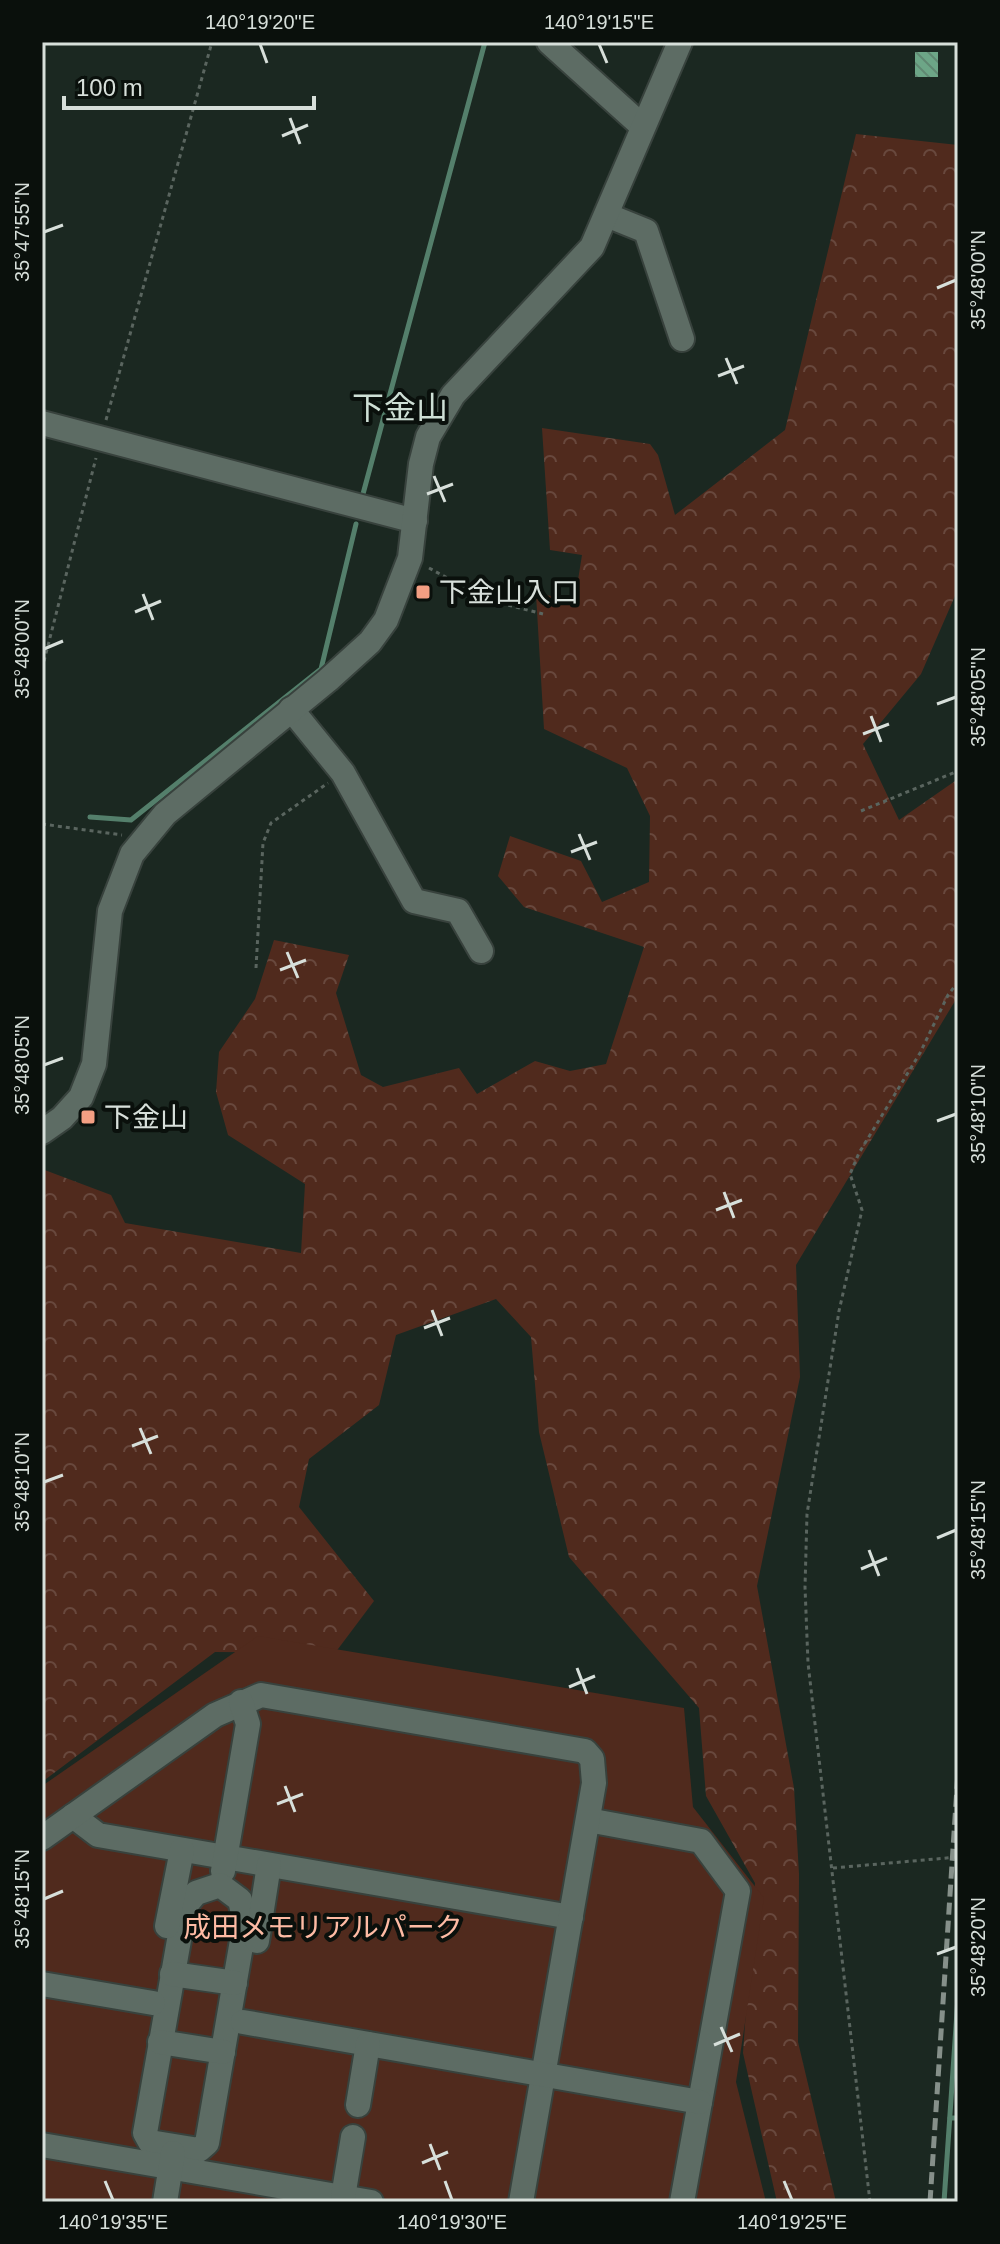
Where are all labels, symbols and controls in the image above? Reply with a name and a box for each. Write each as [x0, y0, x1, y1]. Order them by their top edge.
text: 140°19'20"E [205, 11, 315, 33]
text: 140°19'15"E [544, 11, 654, 33]
scale bar [64, 60, 314, 110]
text: 100 m [76, 74, 143, 101]
text: 35°47'55"N [11, 182, 33, 282]
text: 35°48'00"N [967, 230, 989, 330]
district label: 下金山 [352, 390, 448, 426]
place label: 下金山入口 [439, 577, 579, 608]
marker: 下金山入口 [414, 583, 432, 601]
text: 35°48'00"N [11, 599, 33, 699]
text: 35°48'05"N [967, 647, 989, 747]
text: 35°48'05"N [11, 1015, 33, 1115]
text: 35°48'10"N [967, 1064, 989, 1164]
place label: 下金山 [104, 1102, 188, 1133]
marker: 下金山 [79, 1108, 97, 1126]
text: 35°48'10"N [11, 1432, 33, 1532]
text: 35°48'15"N [967, 1480, 989, 1580]
text: 35°48'15"N [11, 1849, 33, 1949]
text: 35°48'20"N [967, 1897, 989, 1997]
park label: 成田メモリアルパーク [183, 1912, 463, 1943]
text: 140°19'35"E [58, 2211, 168, 2233]
text: 140°19'30"E [397, 2211, 507, 2233]
text: 140°19'25"E [737, 2211, 847, 2233]

